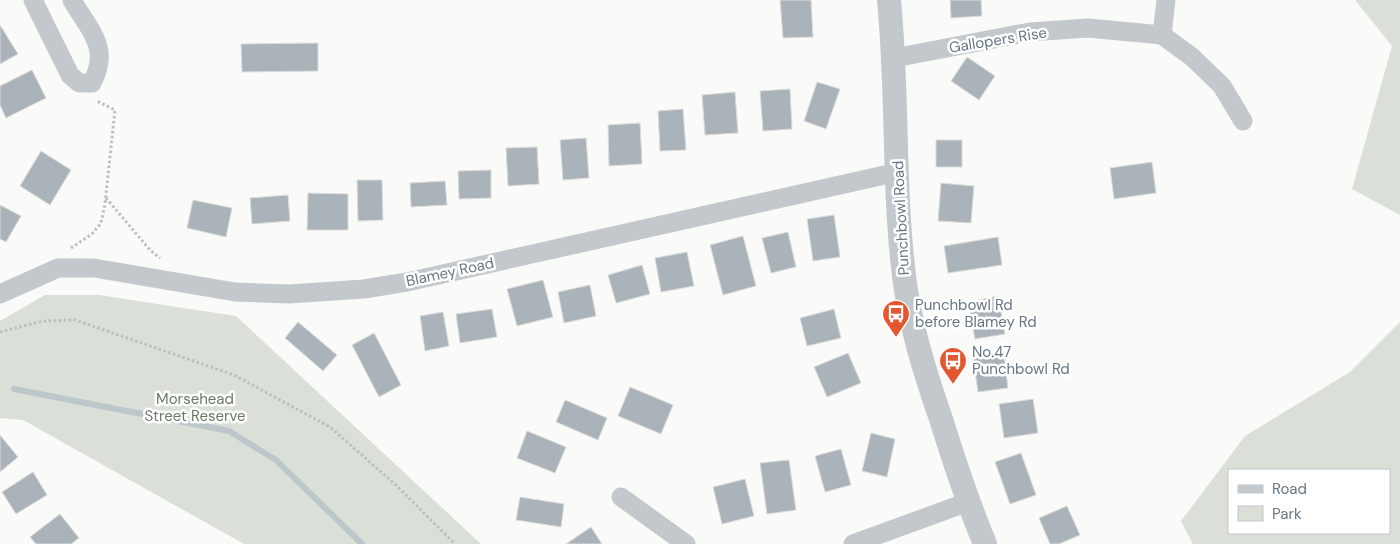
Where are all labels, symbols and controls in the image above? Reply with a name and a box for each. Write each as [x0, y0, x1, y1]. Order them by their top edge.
street label: Gallopers Rise [948, 22, 1048, 58]
street label: Punchbowl Road [888, 160, 914, 276]
street label: Blamey Road [404, 253, 496, 291]
place label: Punchbowl Rd before Blamey Rd [915, 295, 1037, 332]
bus stop icon: Punchbowl Rd before Blamey Rd [881, 299, 911, 338]
place label: No.47 Punchbowl Rd [972, 342, 1070, 379]
bus stop icon: No.47 Punchbowl Rd [938, 346, 968, 385]
park label: Morsehead Street Reserve [144, 389, 246, 426]
legend [1228, 469, 1390, 534]
text: Road [1272, 479, 1307, 499]
text: Park [1272, 504, 1302, 524]

